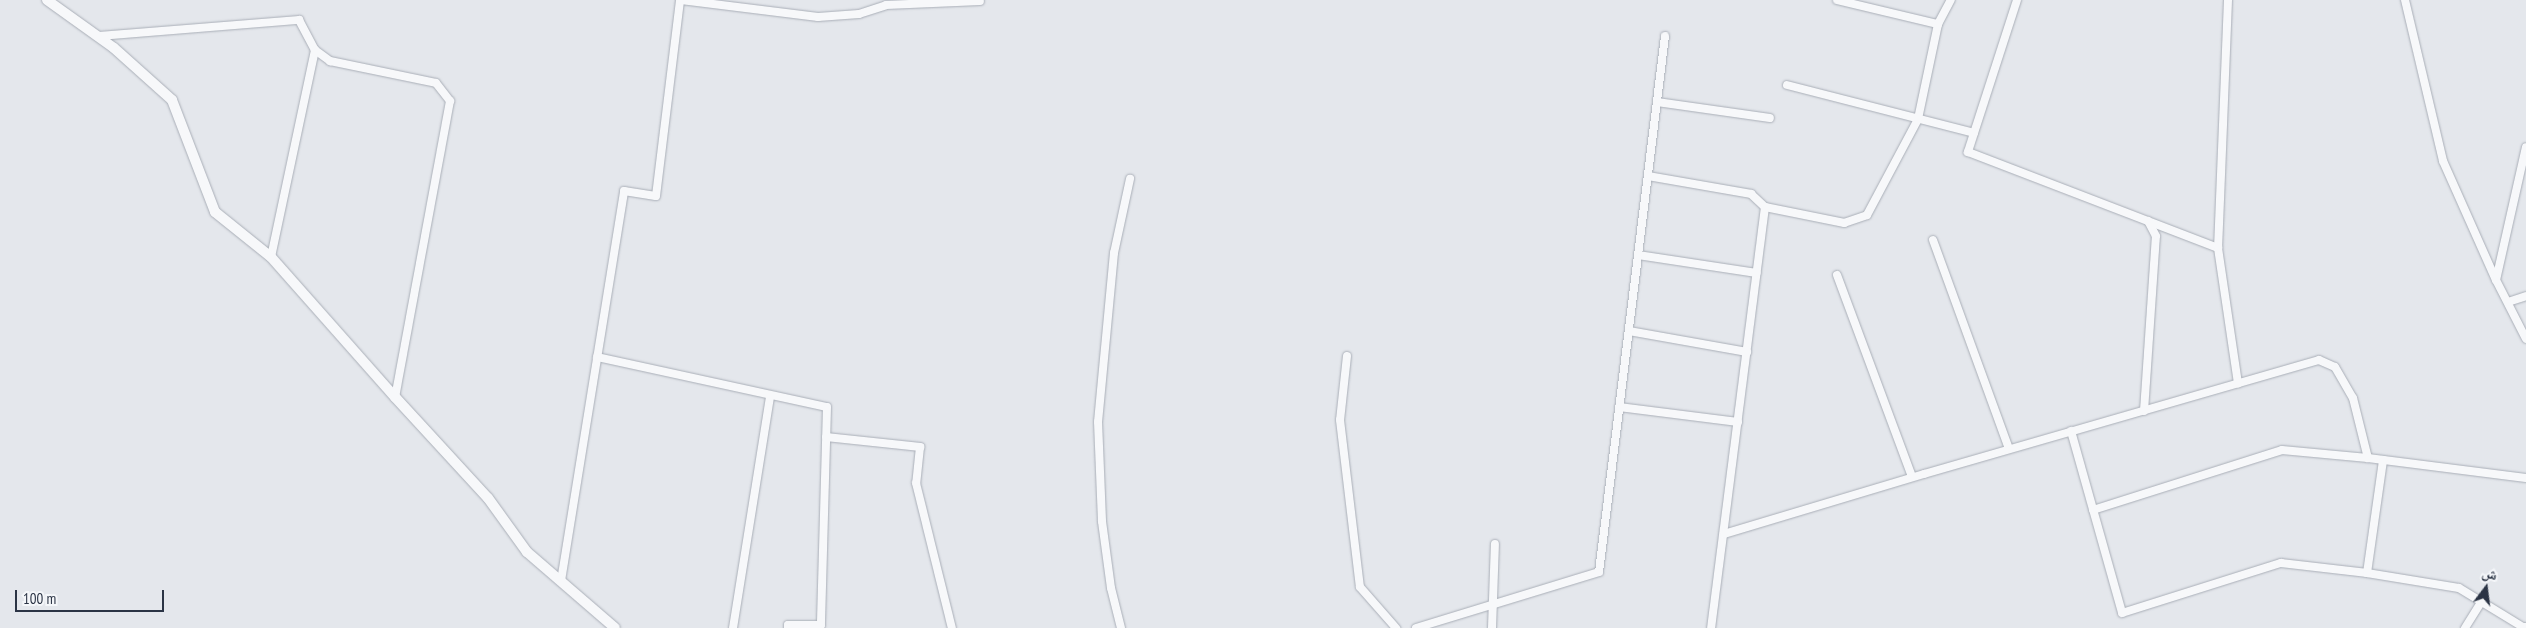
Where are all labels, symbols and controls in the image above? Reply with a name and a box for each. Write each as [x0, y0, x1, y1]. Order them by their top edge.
north arrow [2461, 563, 2511, 613]
text: ش [2480, 563, 2499, 584]
scale bar [18, 580, 166, 612]
text: 100 m [23, 589, 56, 608]

